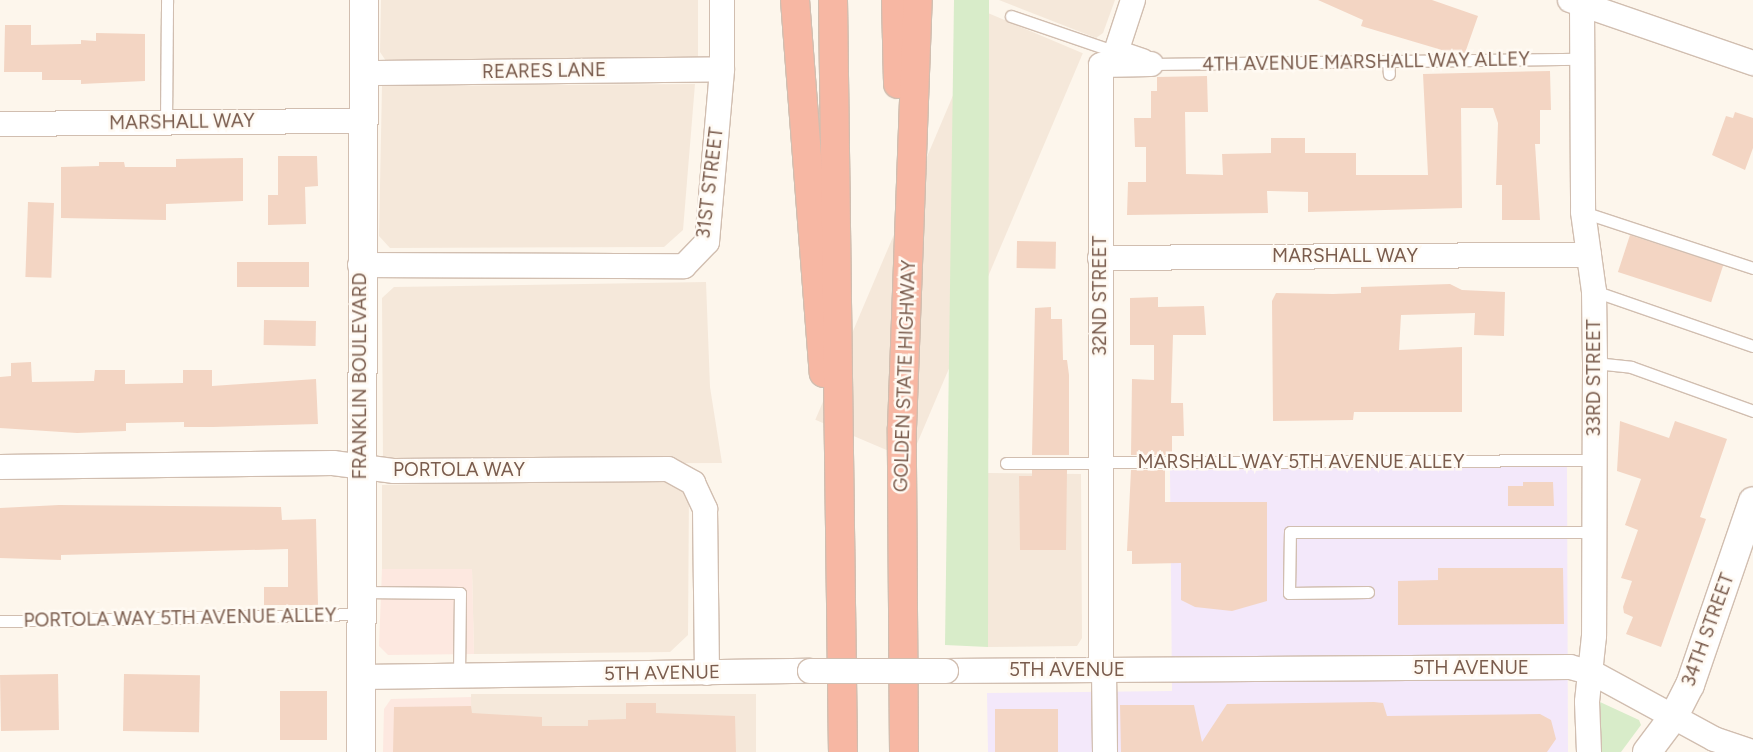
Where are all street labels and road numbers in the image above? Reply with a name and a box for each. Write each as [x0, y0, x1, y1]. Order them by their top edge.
street label: 4TH AVENUE MARSHALL WAY ALLEY [1202, 48, 1530, 76]
street label: REARES LANE [482, 59, 606, 83]
street label: MARSHALL WAY [109, 109, 255, 135]
street label: 31ST STREET [692, 126, 728, 240]
street label: 32ND STREET [1089, 236, 1111, 356]
street label: MARSHALL WAY [1272, 245, 1418, 267]
street label: GOLDEN STATE HIGHWAY [890, 259, 920, 493]
street label: FRANKLIN BOULEVARD [349, 273, 371, 479]
street label: 33RD STREET [1583, 319, 1605, 437]
street label: MARSHALL WAY 5TH AVENUE ALLEY [1138, 451, 1464, 473]
street label: PORTOLA WAY [393, 459, 525, 481]
street label: 34TH STREET [1677, 570, 1739, 690]
street label: PORTOLA WAY 5TH AVENUE ALLEY [23, 604, 337, 632]
street label: 5TH AVENUE [1413, 657, 1529, 679]
street label: 5TH AVENUE [1009, 659, 1125, 681]
street label: 5TH AVENUE [604, 661, 720, 685]

